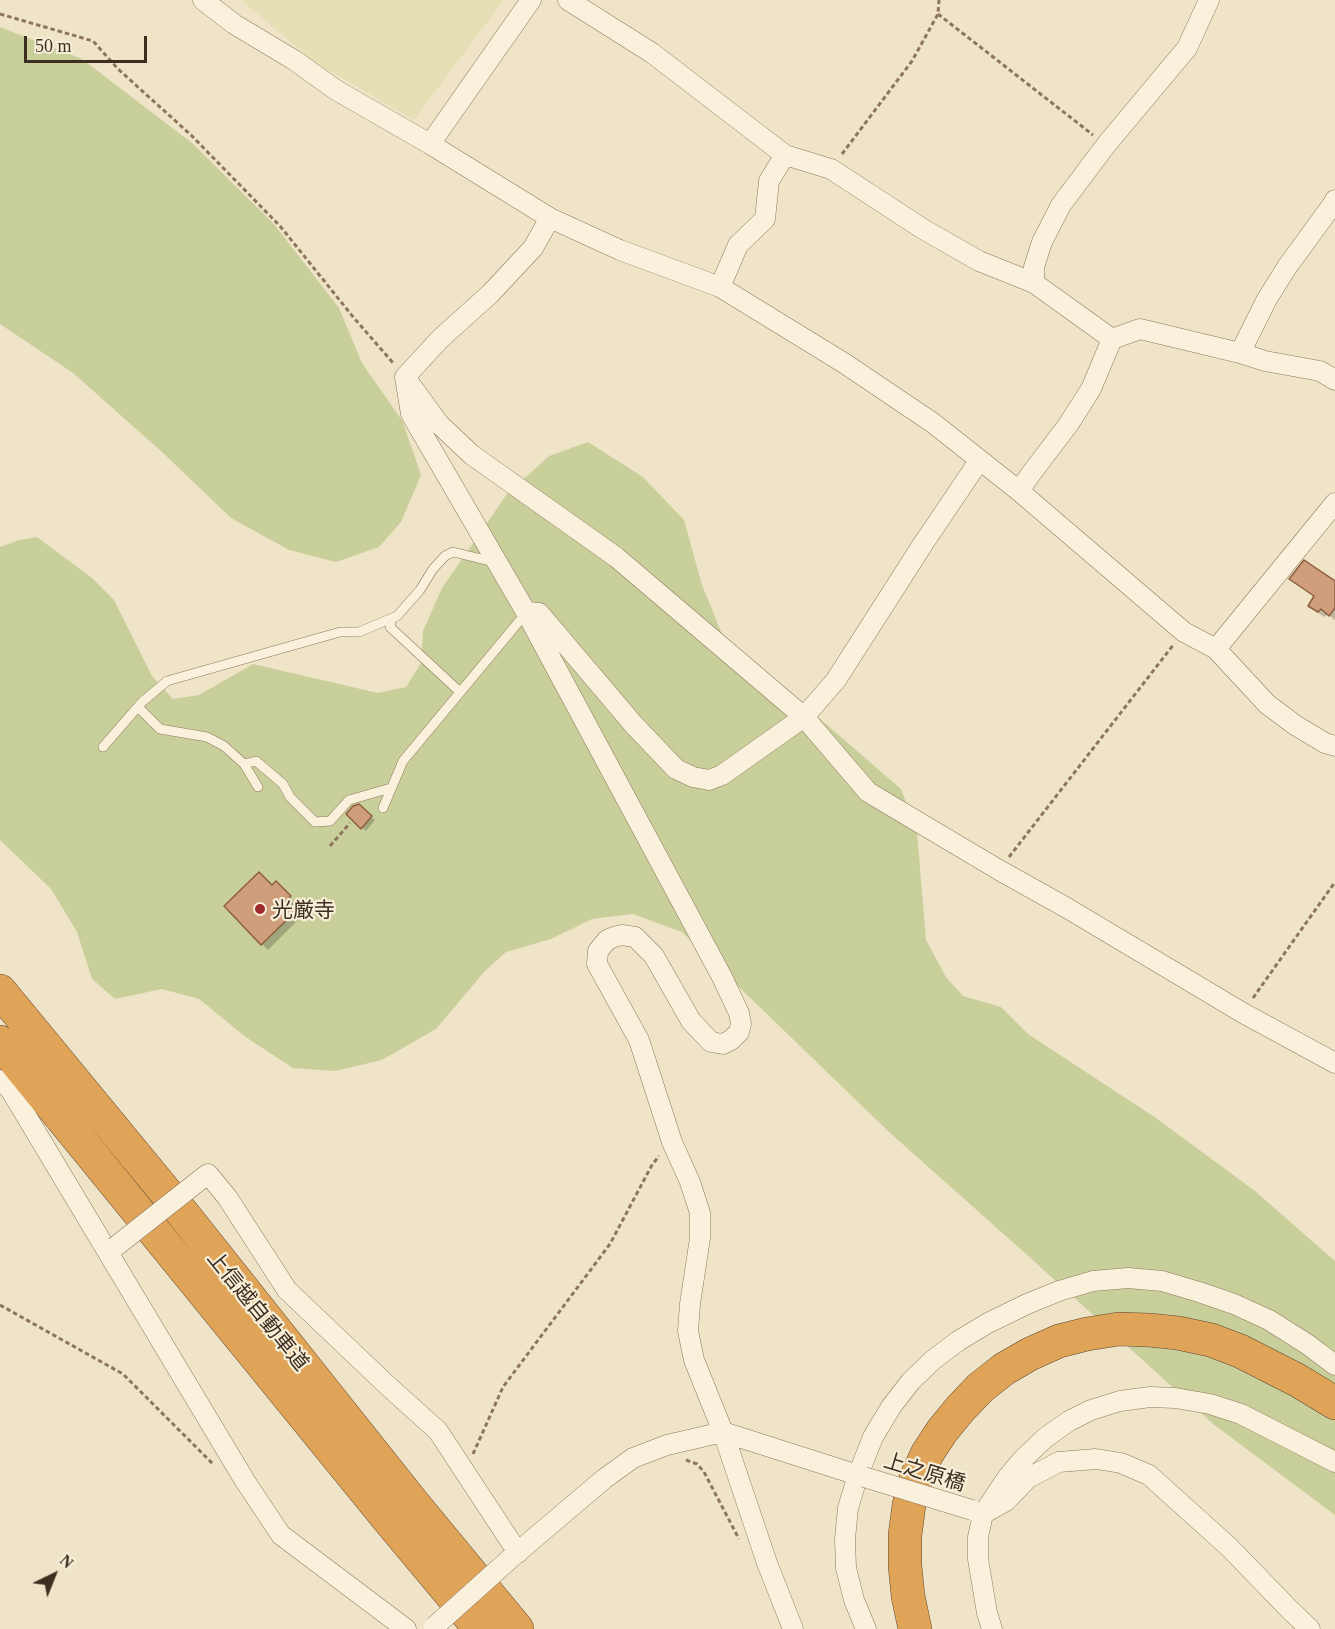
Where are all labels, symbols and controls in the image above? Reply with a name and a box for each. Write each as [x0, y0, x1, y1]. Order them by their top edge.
scale bar [27, 24, 150, 62]
text: 50 m [35, 36, 72, 56]
place label: 光厳寺 [272, 896, 335, 922]
marker: 光厳寺 [253, 902, 267, 916]
street label: 上信越自動車道 [203, 1245, 315, 1375]
street label: 上之原橋 [881, 1447, 969, 1495]
north arrow [24, 1545, 84, 1605]
text: N [57, 1551, 77, 1572]

